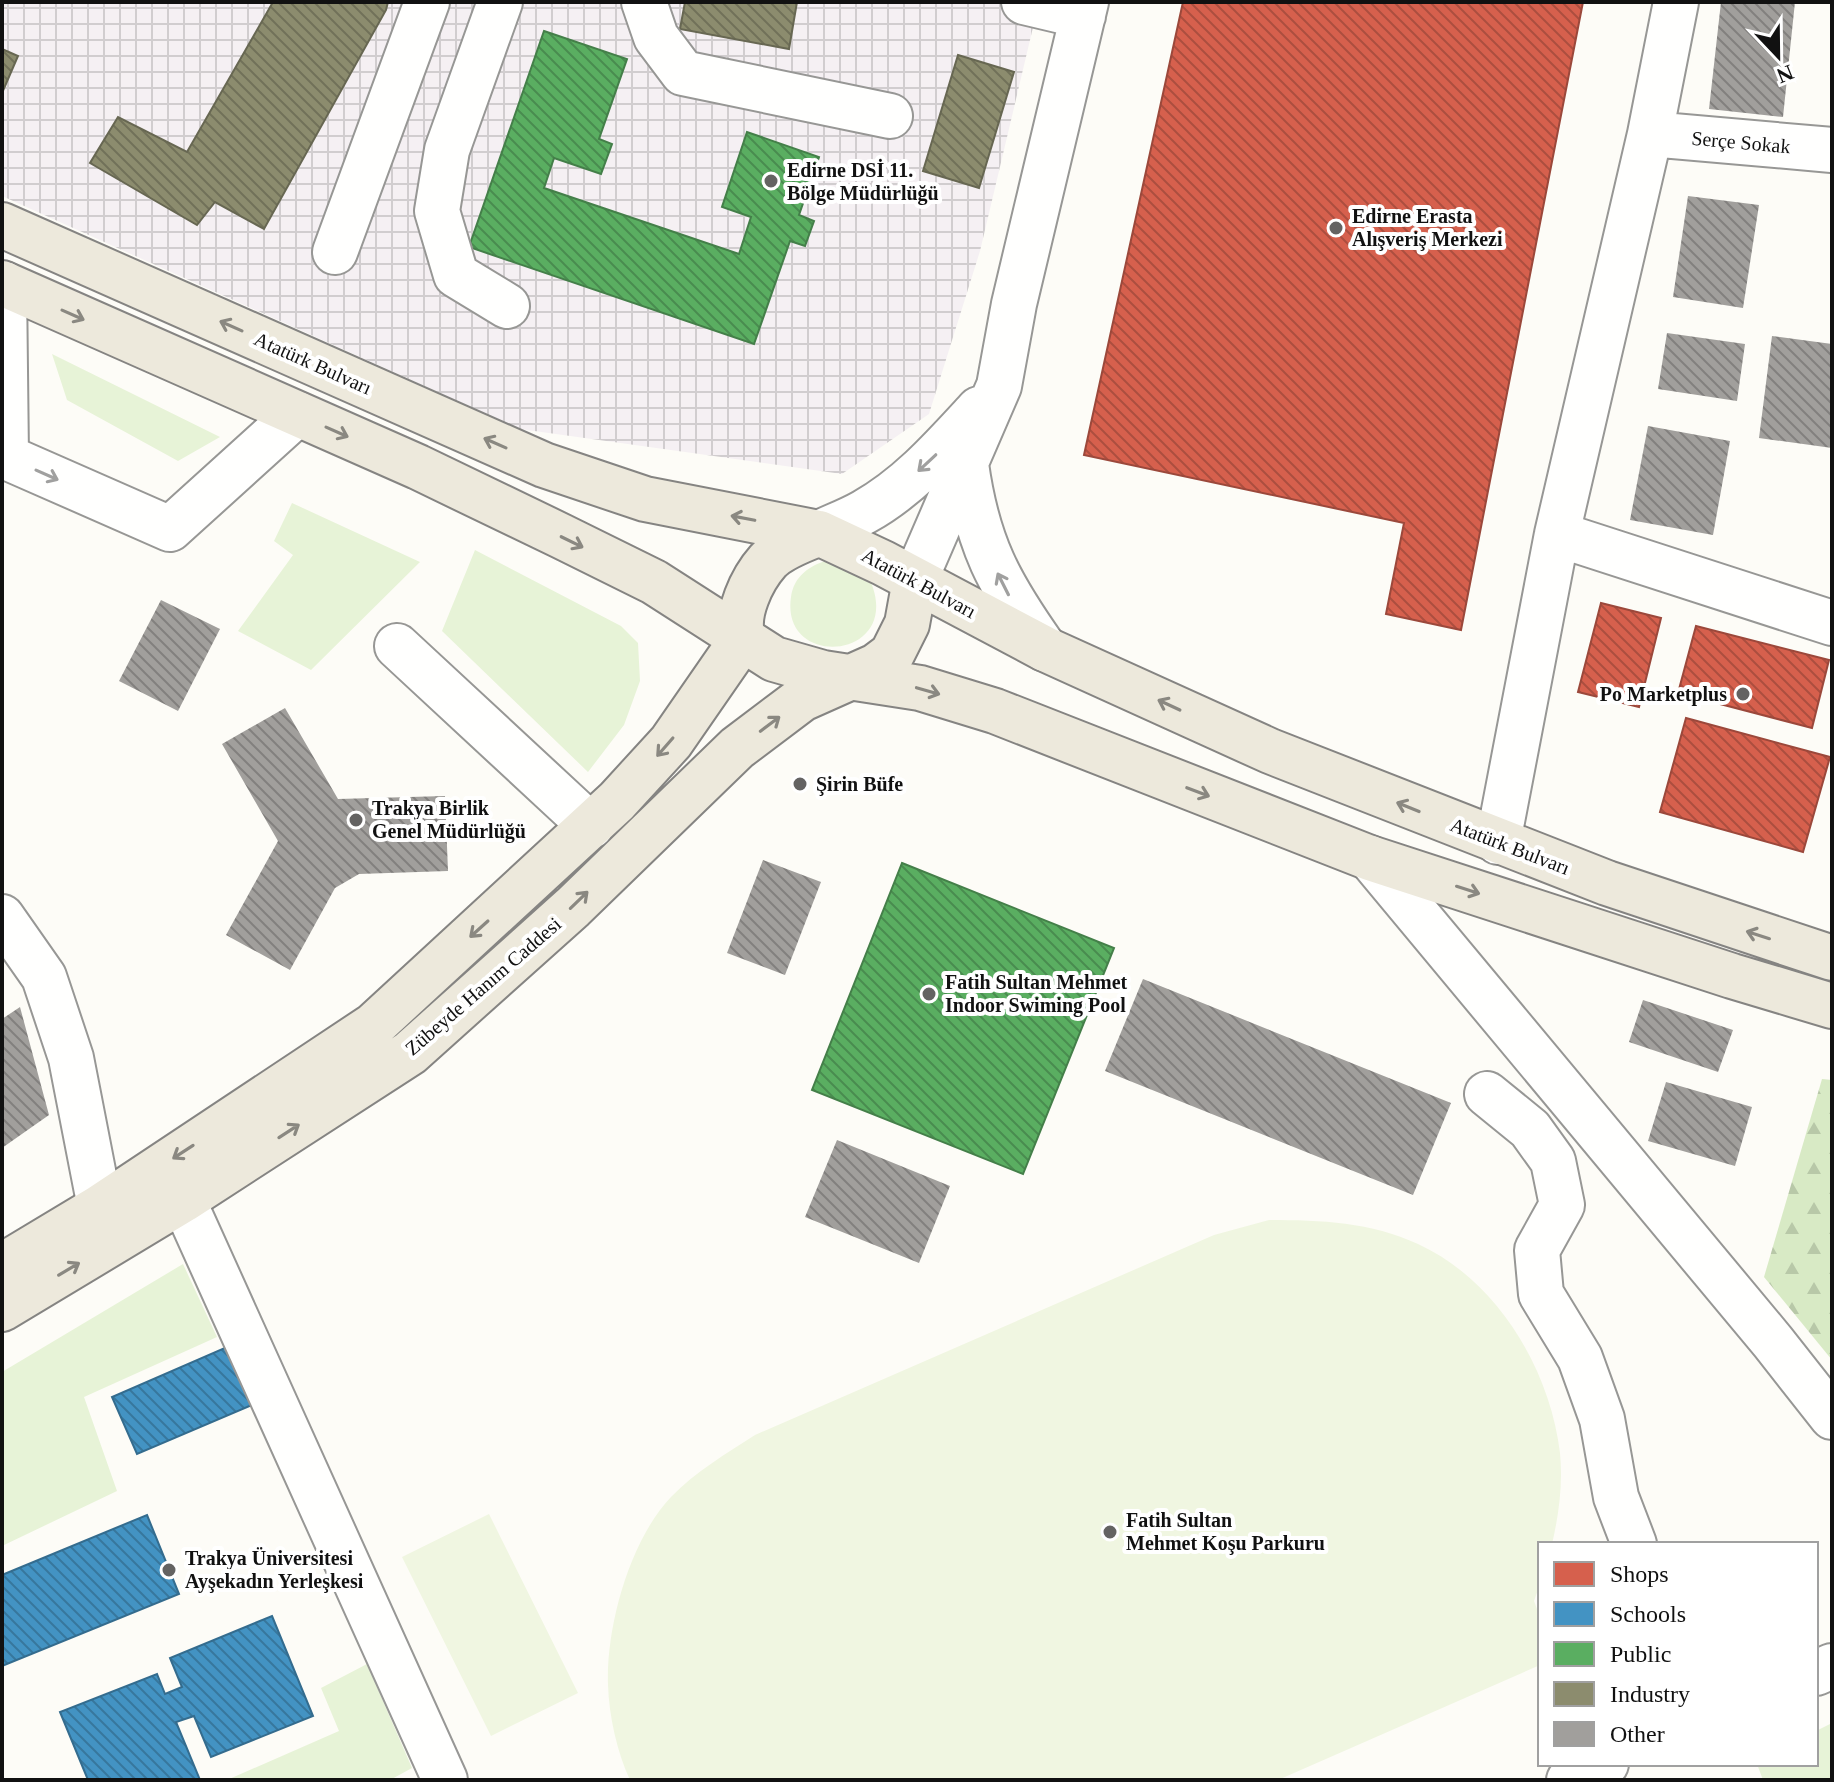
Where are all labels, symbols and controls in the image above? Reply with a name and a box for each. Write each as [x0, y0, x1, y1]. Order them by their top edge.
north arrow [1738, 16, 1818, 96]
text: N [1773, 60, 1797, 89]
street label: Serçe Sokak [1690, 127, 1791, 158]
place label: Edirne DSİ 11. Bölge Müdürlüğü [787, 158, 939, 205]
marker: Edirne DSİ 11. Bölge Müdürlüğü [762, 172, 780, 190]
place label: Edirne Erasta Alışveriş Merkezi [1352, 205, 1503, 251]
marker: Edirne Erasta Alışveriş Merkezi [1327, 219, 1345, 237]
one-way arrow [61, 308, 85, 323]
one-way arrow [220, 318, 244, 333]
street label: Atatürk Bulvarı [251, 327, 375, 399]
one-way arrow [324, 425, 348, 440]
one-way arrow [483, 435, 507, 450]
one-way arrow [917, 454, 937, 472]
one-way arrow [35, 468, 59, 483]
one-way arrow [730, 509, 756, 524]
one-way arrow [560, 534, 584, 550]
street label: Atatürk Bulvarı [858, 544, 980, 623]
one-way arrow [994, 573, 1010, 597]
place label: Po Marketplus [1600, 683, 1727, 706]
one-way arrow [915, 684, 941, 699]
marker: Po Marketplus [1734, 685, 1752, 703]
one-way arrow [1158, 697, 1182, 712]
one-way arrow [759, 715, 780, 732]
one-way arrow [656, 737, 674, 757]
place label: Şirin Büfe [816, 773, 903, 796]
marker: Şirin Büfe [791, 775, 809, 793]
one-way arrow [1185, 786, 1210, 800]
place label: Trakya Birlik Genel Müdürlüğü [372, 797, 526, 843]
one-way arrow [1396, 799, 1421, 813]
marker: Trakya Birlik Genel Müdürlüğü [347, 811, 365, 829]
street label: Atatürk Bulvarı [1447, 813, 1573, 879]
one-way arrow [1455, 884, 1480, 899]
one-way arrow [569, 892, 589, 910]
street label: Zübeyde Hanım Caddesi [401, 912, 566, 1060]
one-way arrow [470, 919, 490, 937]
one-way arrow [1745, 926, 1770, 941]
place label: Fatih Sultan Mehmet Indoor Swiming Pool [945, 971, 1128, 1017]
marker: Fatih Sultan Mehmet Indoor Swiming Pool [920, 985, 938, 1003]
one-way arrow [277, 1123, 300, 1139]
one-way arrow [173, 1144, 195, 1161]
one-way arrow [57, 1261, 80, 1277]
place label: Fatih Sultan Mehmet Koşu Parkuru [1126, 1509, 1325, 1555]
marker: Fatih Sultan Mehmet Koşu Parkuru [1101, 1523, 1119, 1541]
legend [1538, 1542, 1818, 1766]
place label: Trakya Üniversitesi Ayşekadın Yerleşkesi [185, 1547, 364, 1593]
marker: Trakya Üniversitesi Ayşekadın Yerleşkesi [160, 1561, 178, 1579]
text: Shops [1610, 1561, 1669, 1587]
text: Schools [1610, 1601, 1686, 1627]
text: Public [1610, 1641, 1671, 1667]
text: Industry [1610, 1681, 1690, 1707]
text: Other [1610, 1721, 1665, 1747]

